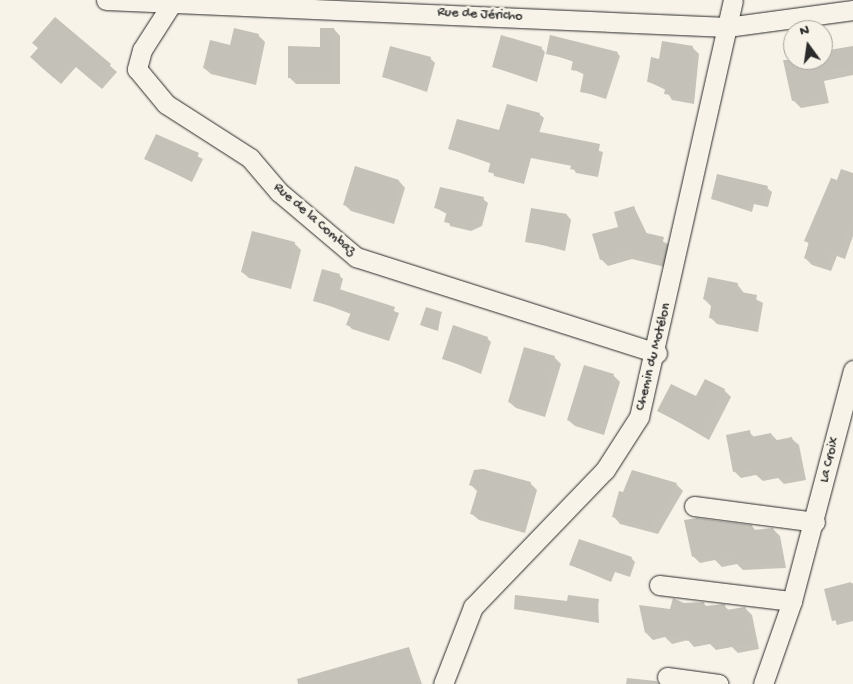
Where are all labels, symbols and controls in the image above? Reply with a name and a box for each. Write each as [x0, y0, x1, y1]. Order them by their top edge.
street label: Rue de Jéricho [437, 4, 523, 26]
north arrow [783, 20, 833, 70]
text: N [798, 22, 811, 40]
street label: Rue de la Combaz [269, 180, 359, 260]
street label: Chemin du Motélon [633, 301, 675, 413]
street label: La Croix [816, 435, 844, 485]

